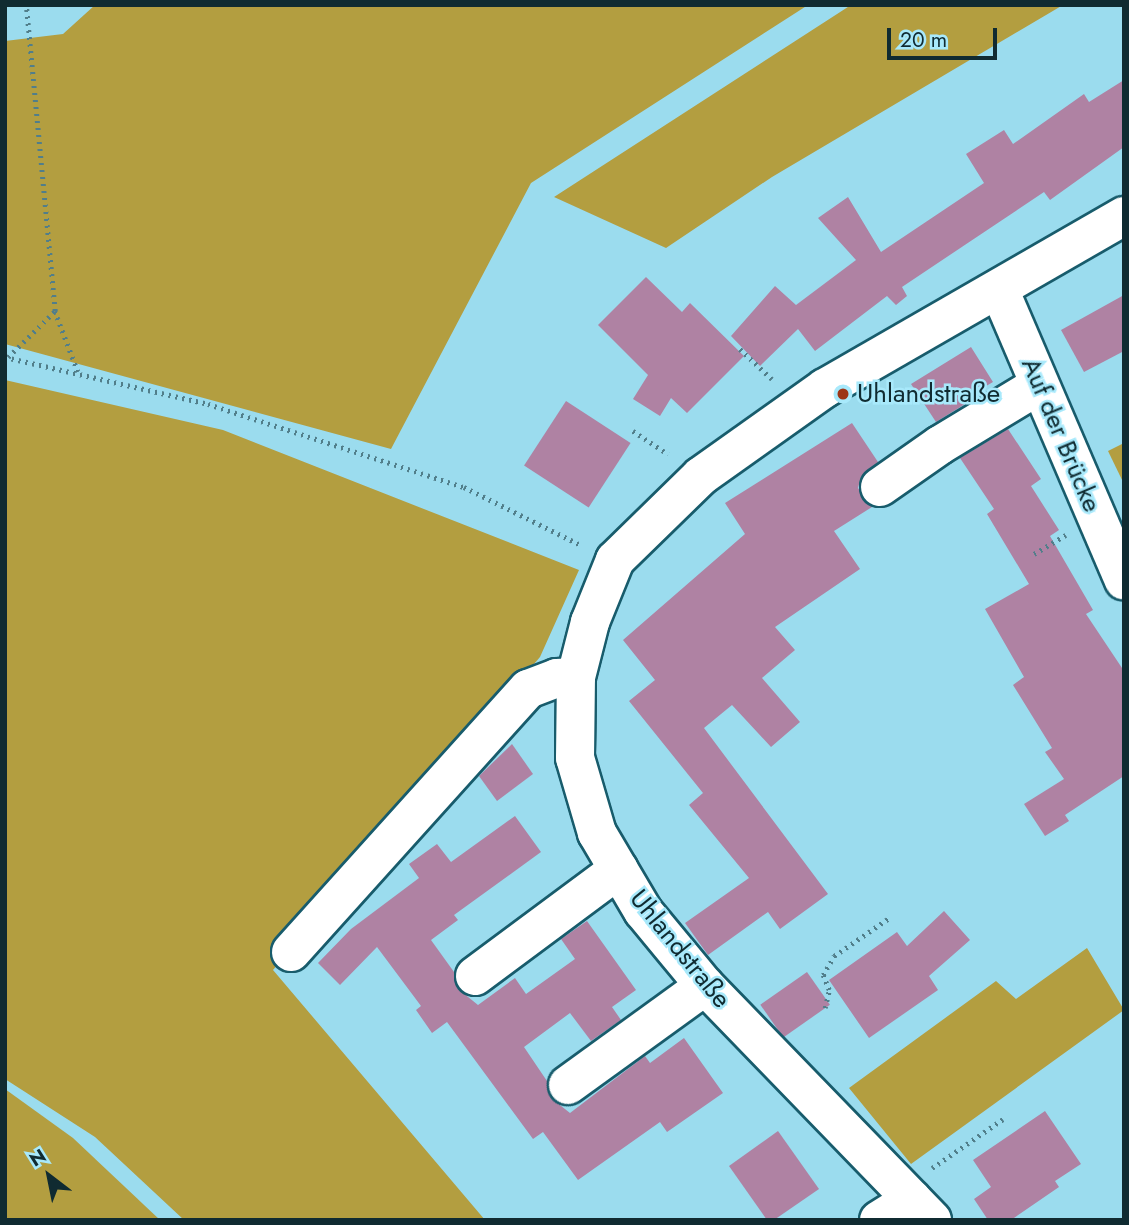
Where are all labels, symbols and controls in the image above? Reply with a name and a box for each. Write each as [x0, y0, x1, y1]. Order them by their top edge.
scale bar [891, 14, 1001, 58]
text: 20 m [900, 25, 947, 55]
street label: Auf der Brücke [1015, 353, 1107, 517]
place label: Uhlandstraße [857, 378, 1000, 410]
marker: Uhlandstraße [835, 386, 851, 402]
street label: Uhlandstraße [623, 884, 737, 1014]
north arrow [14, 1141, 84, 1211]
text: N [24, 1142, 51, 1173]

